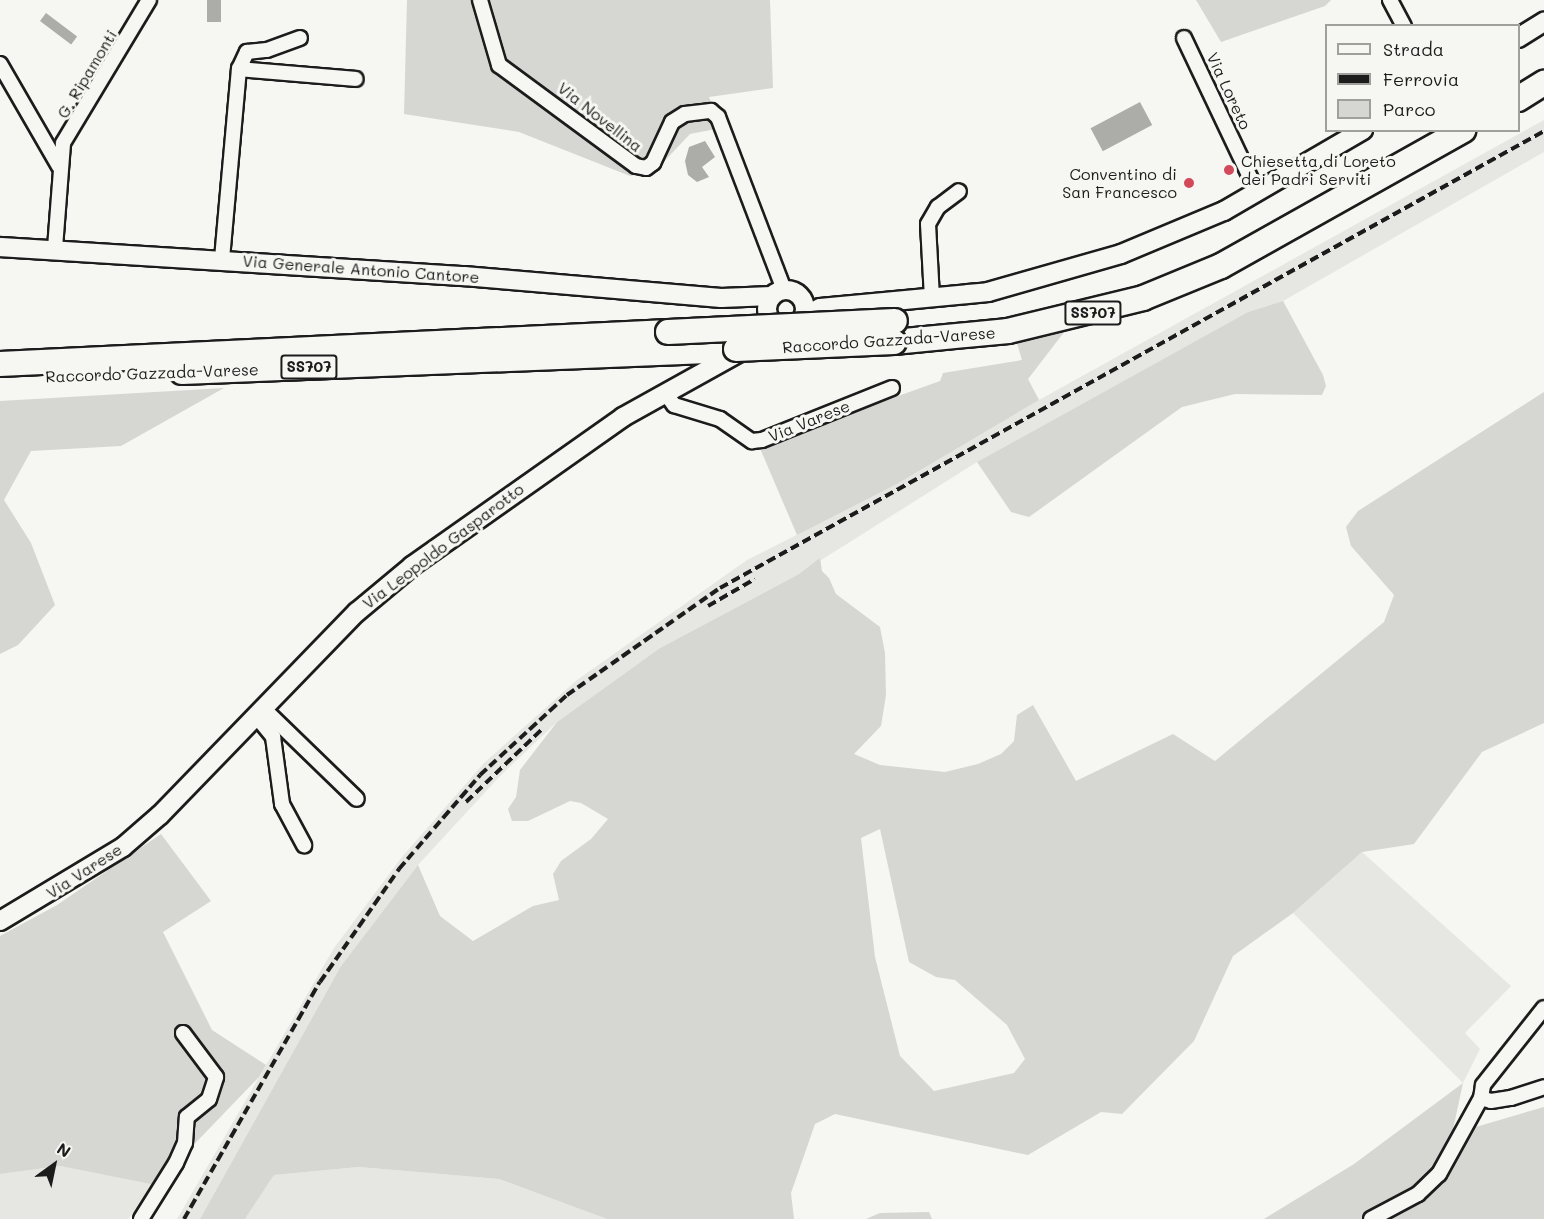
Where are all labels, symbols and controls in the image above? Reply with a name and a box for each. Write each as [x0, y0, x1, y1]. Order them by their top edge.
legend [1325, 24, 1520, 132]
street label: G. Ripamonti [53, 26, 121, 122]
text: Strada [1383, 37, 1444, 61]
street label: Via Loreto [1203, 49, 1255, 133]
text: Ferrovia [1383, 67, 1459, 91]
street label: Via Novellina [554, 78, 646, 156]
text: Parco [1383, 97, 1436, 121]
place label: Chiesetta di Loreto dei Padri Serviti [1241, 151, 1396, 189]
marker: Chiesetta di Loreto dei Padri Serviti [1222, 163, 1236, 177]
place label: Conventino di San Francesco [1062, 164, 1177, 202]
marker: Conventino di San Francesco [1182, 176, 1196, 190]
street label: Via Generale Antonio Cantore [242, 251, 480, 287]
road number: SS707 [1063, 301, 1123, 325]
street label: Raccordo Gazzada-Varese [782, 323, 996, 357]
road number: SS707 [279, 355, 339, 379]
street label: Raccordo Gazzada-Varese [45, 360, 259, 386]
street label: Via Varese [765, 396, 853, 446]
street label: Via Leopoldo Gasparotto [359, 479, 527, 613]
street label: Via Varese [43, 839, 125, 903]
north arrow [24, 1135, 84, 1195]
text: N [53, 1137, 75, 1162]

